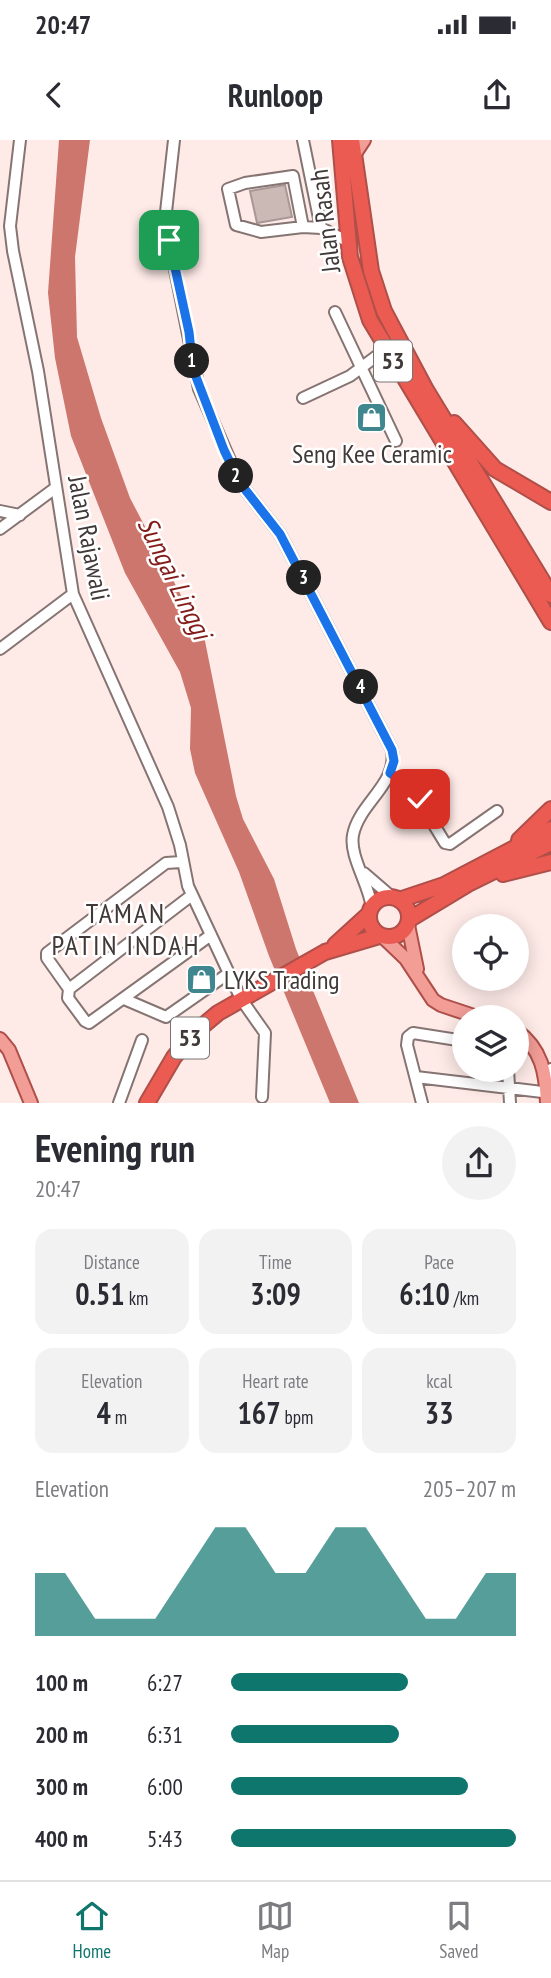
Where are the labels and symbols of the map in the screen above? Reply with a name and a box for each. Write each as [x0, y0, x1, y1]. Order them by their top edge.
street label: Jalan Rasah [302, 168, 347, 275]
pin [139, 210, 199, 270]
road number: 53 [374, 341, 412, 382]
pin: 1 [174, 344, 210, 378]
shop icon: Seng Kee Ceramic [355, 401, 389, 435]
place label: Seng Kee Ceramic [292, 437, 452, 470]
pin: 2 [218, 458, 254, 494]
street label: Jalan Rajawali [61, 472, 118, 603]
water label: Sungai Linggi [130, 510, 223, 649]
pin: 3 [286, 560, 322, 596]
pin: 4 [344, 670, 378, 704]
pin [390, 769, 450, 829]
district label: TAMAN PATIN INDAH [52, 894, 200, 963]
shop icon: LYKS Trading [184, 963, 218, 997]
place label: LYKS Trading [224, 963, 340, 996]
road number: 53 [171, 1017, 209, 1058]

